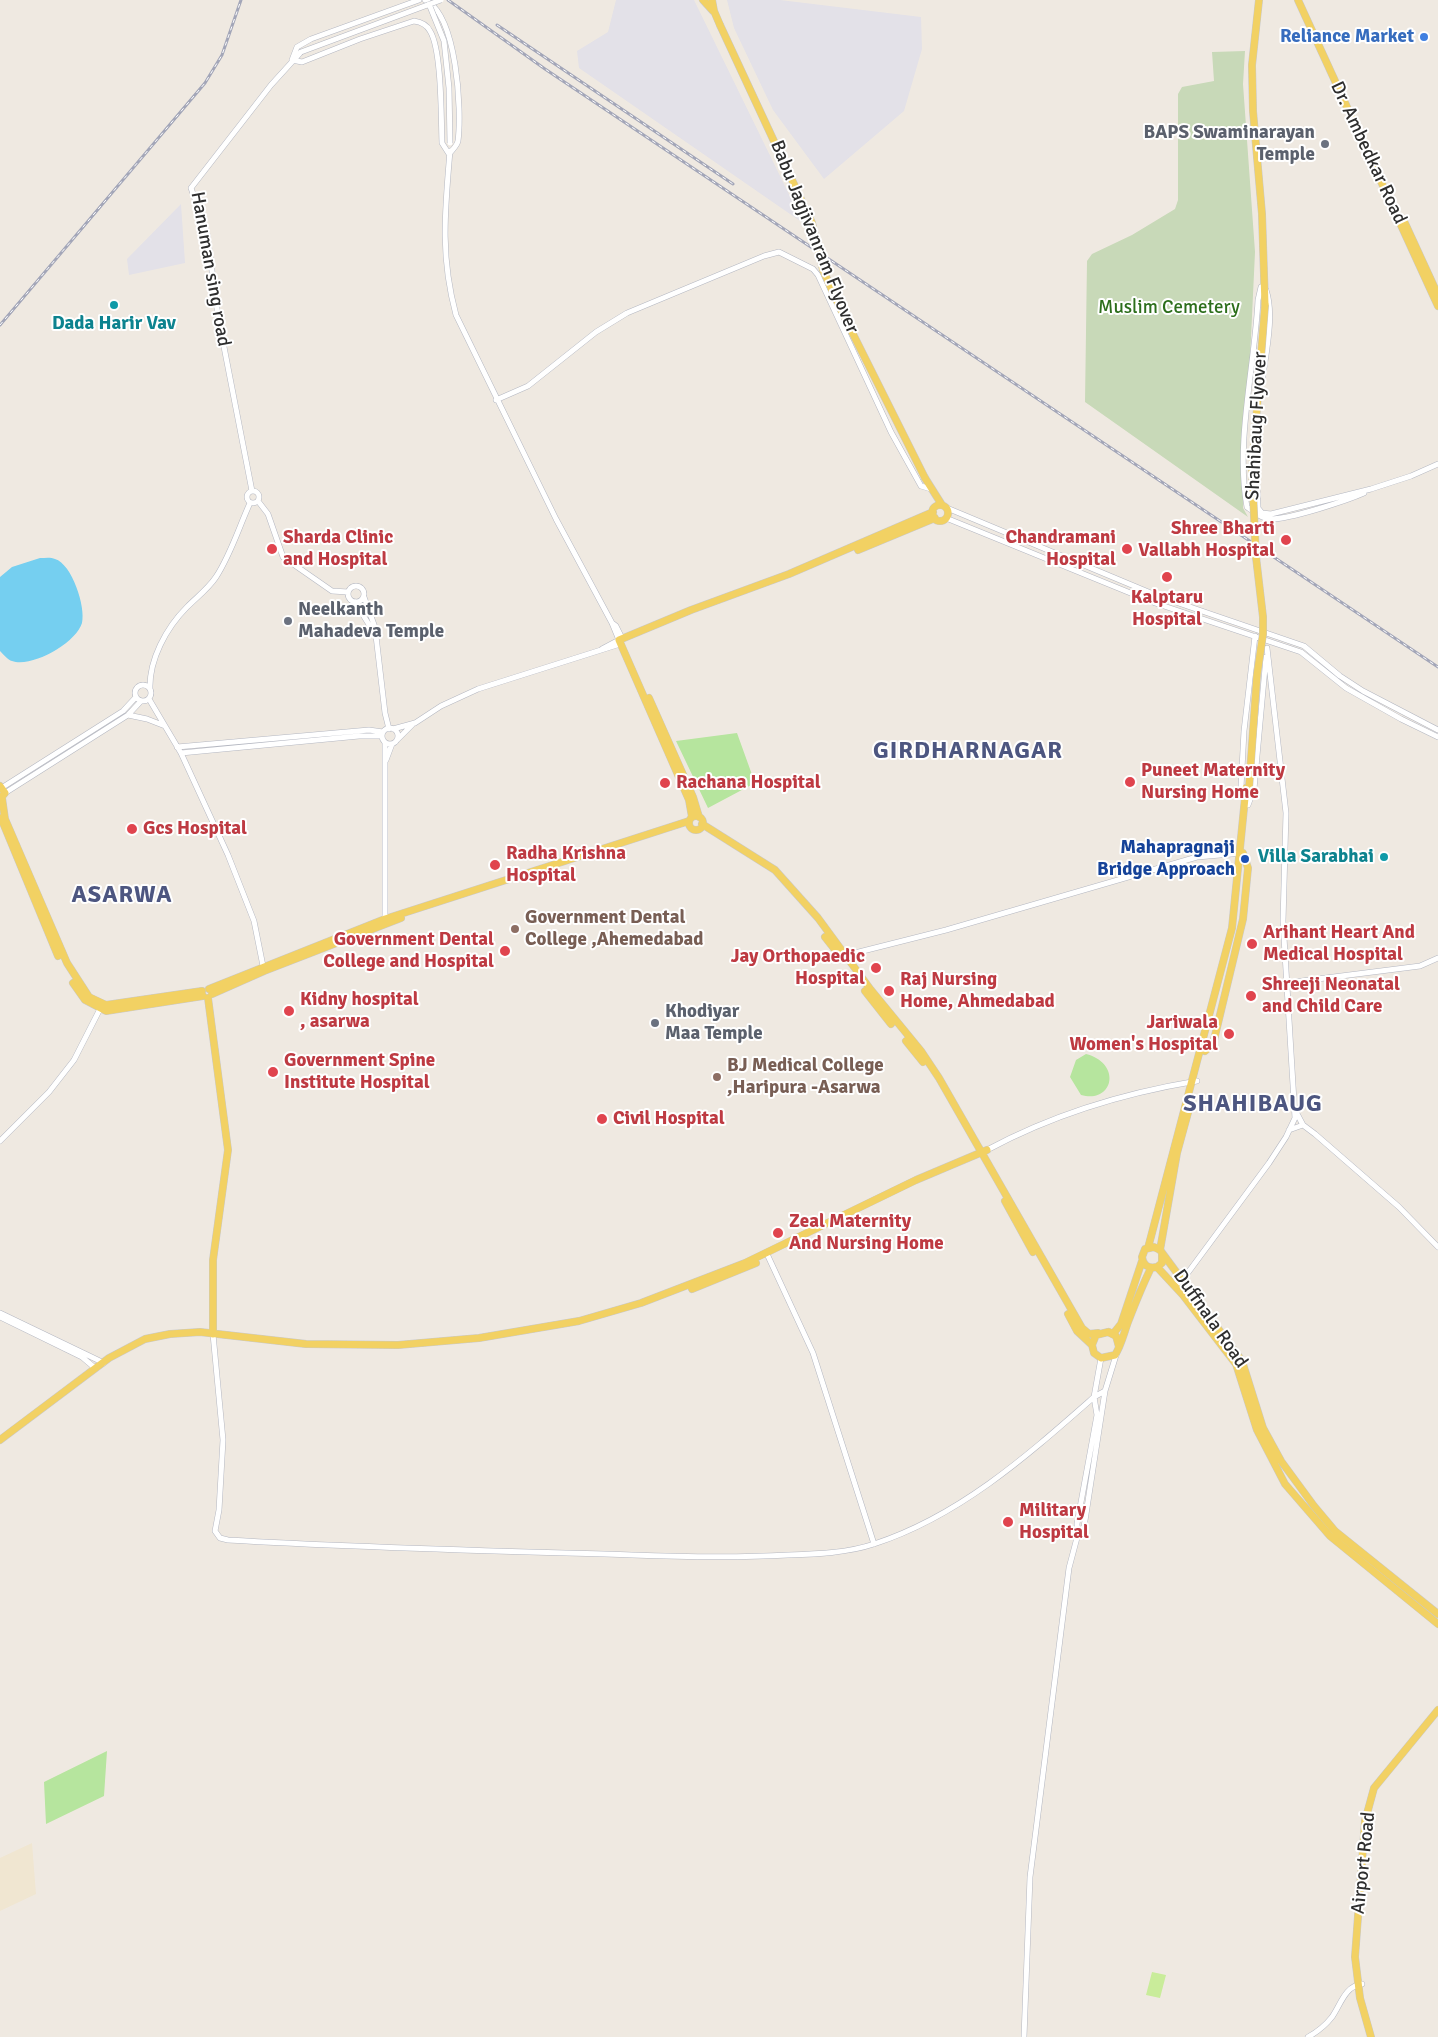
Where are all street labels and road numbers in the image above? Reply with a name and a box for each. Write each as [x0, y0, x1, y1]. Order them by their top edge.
street label: Dr. Ambedkar Road [1325, 78, 1411, 228]
street label: Babu Jagjivanram Flyover [765, 137, 863, 337]
street label: Hanuman sing road [185, 190, 235, 348]
street label: Shahibaug Flyover [1242, 351, 1272, 501]
street label: Duffnala Road [1168, 1265, 1252, 1373]
street label: Airport Road [1347, 1811, 1381, 1915]

